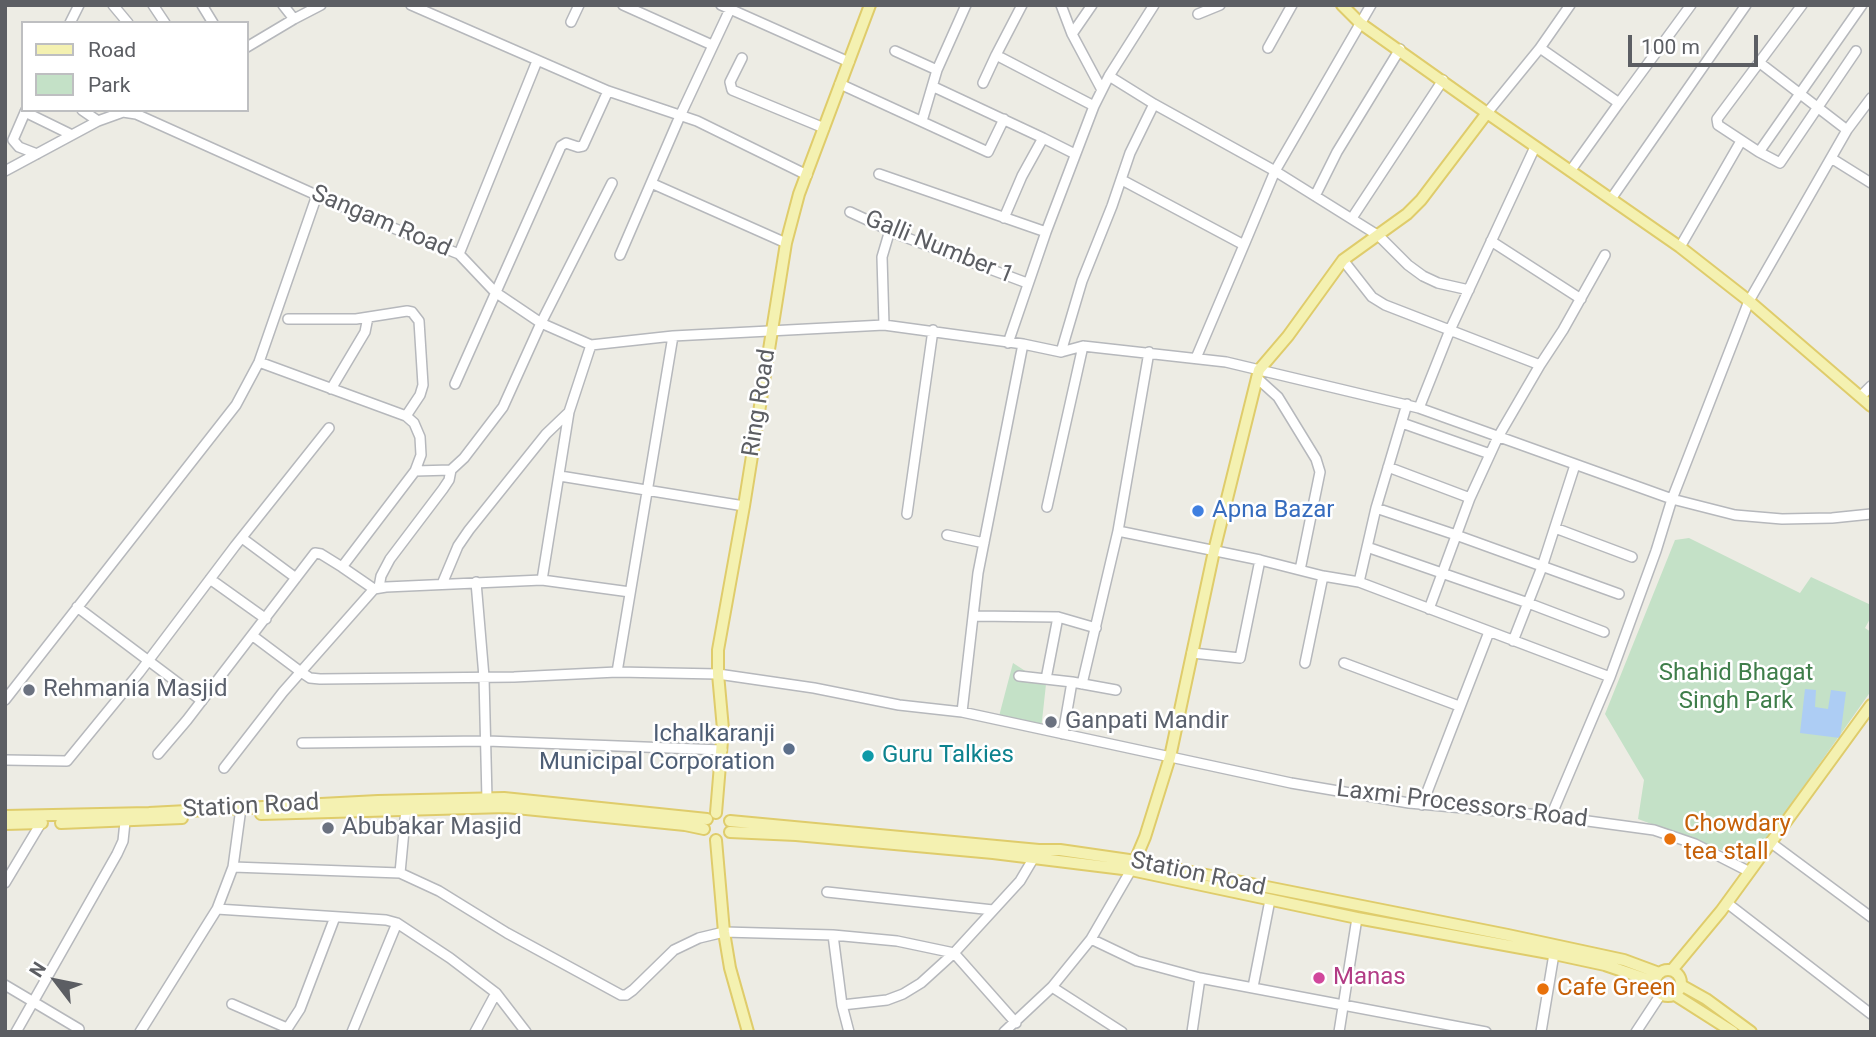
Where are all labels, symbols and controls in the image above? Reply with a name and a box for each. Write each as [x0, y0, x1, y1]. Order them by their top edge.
legend [21, 21, 248, 112]
scale bar [1631, 21, 1760, 65]
text: 100 m [1641, 35, 1700, 59]
text: Road [88, 38, 136, 62]
text: Park [88, 73, 130, 97]
street label: Sangam Road [307, 180, 455, 264]
street label: Galli Number 1 [860, 205, 1018, 291]
street label: Ring Road [737, 347, 783, 459]
place label: Apna Bazar [1212, 497, 1334, 525]
marker: Apna Bazar [1190, 503, 1206, 519]
park label: Shahid Bhagat Singh Park [1659, 660, 1813, 716]
place label: Rehmania Masjid [43, 676, 227, 704]
marker: Rehmania Masjid [21, 682, 37, 698]
place label: Ganpati Mandir [1065, 708, 1229, 736]
marker: Ganpati Mandir [1043, 714, 1059, 730]
place label: Ichalkaranji Municipal Corporation [539, 721, 775, 777]
marker: Ichalkaranji Municipal Corporation [781, 741, 797, 757]
place label: Guru Talkies [882, 742, 1014, 770]
marker: Guru Talkies [860, 748, 876, 764]
street label: Laxmi Processors Road [1335, 775, 1589, 835]
street label: Station Road [182, 789, 320, 825]
place label: Chowdary tea stall [1684, 811, 1791, 867]
place label: Abubakar Masjid [342, 814, 522, 842]
marker: Abubakar Masjid [320, 820, 336, 836]
marker: Chowdary tea stall [1662, 831, 1678, 847]
street label: Station Road [1128, 847, 1268, 903]
north arrow [21, 946, 91, 1016]
text: N [24, 958, 51, 981]
place label: Manas [1333, 964, 1406, 992]
marker: Manas [1311, 970, 1327, 986]
place label: Cafe Green [1557, 975, 1675, 1003]
marker: Cafe Green [1535, 981, 1551, 997]

